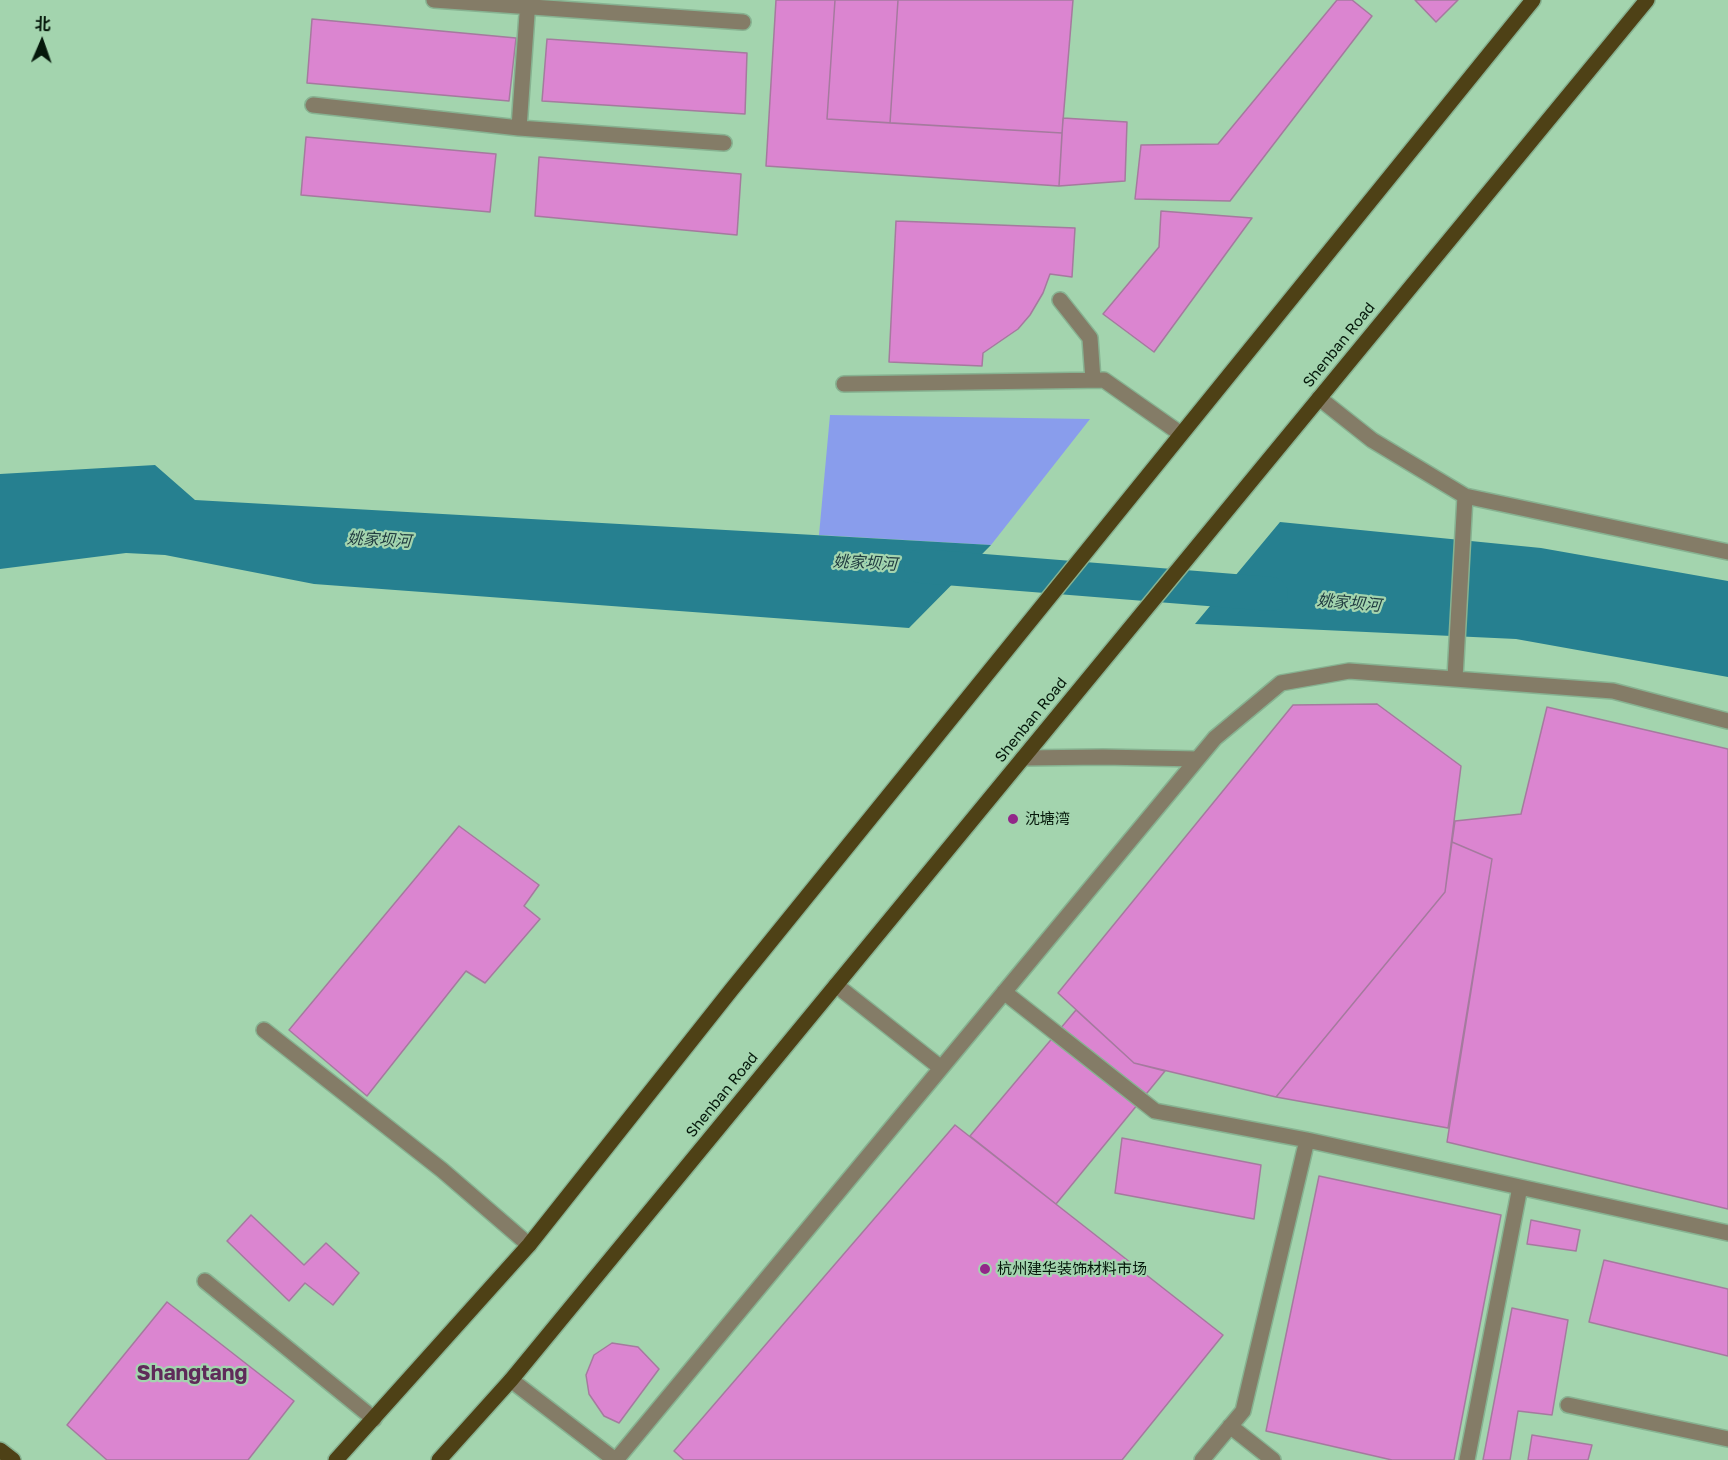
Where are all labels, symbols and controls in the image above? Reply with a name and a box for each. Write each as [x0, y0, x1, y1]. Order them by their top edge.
north arrow [12, 12, 72, 72]
text: 北 [34, 14, 51, 34]
street label: Shenban Road [1299, 299, 1379, 391]
water label: 姚家坝河 [347, 529, 411, 551]
water label: 姚家坝河 [833, 552, 897, 574]
water label: 姚家坝河 [1316, 591, 1382, 615]
street label: Shenban Road [991, 674, 1071, 766]
place label: 沈塘湾 [1025, 810, 1070, 828]
marker: 沈塘湾 [1006, 812, 1020, 826]
street label: Shenban Road [682, 1049, 762, 1141]
place label: 杭州建华装饰材料市场 [997, 1260, 1147, 1278]
marker: 杭州建华装饰材料市场 [978, 1262, 992, 1276]
district label: Shangtang [137, 1360, 247, 1386]

